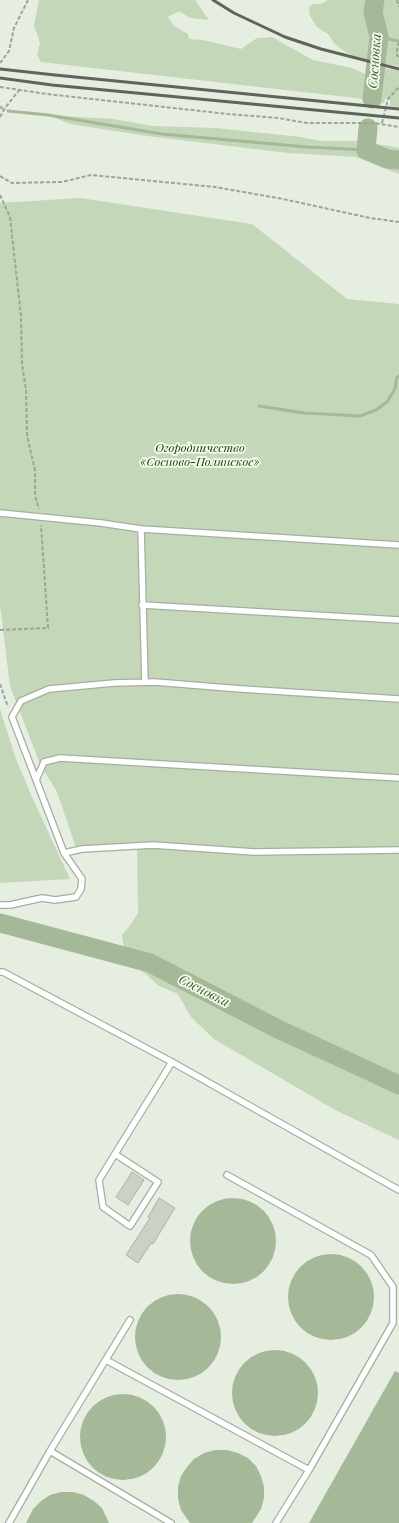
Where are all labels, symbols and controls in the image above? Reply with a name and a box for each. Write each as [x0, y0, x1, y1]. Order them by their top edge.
water label: Сосновка [365, 33, 385, 89]
park label: Огородничество «Сосново-Полянское» [140, 441, 260, 469]
water label: Сосновка [176, 972, 232, 1010]

